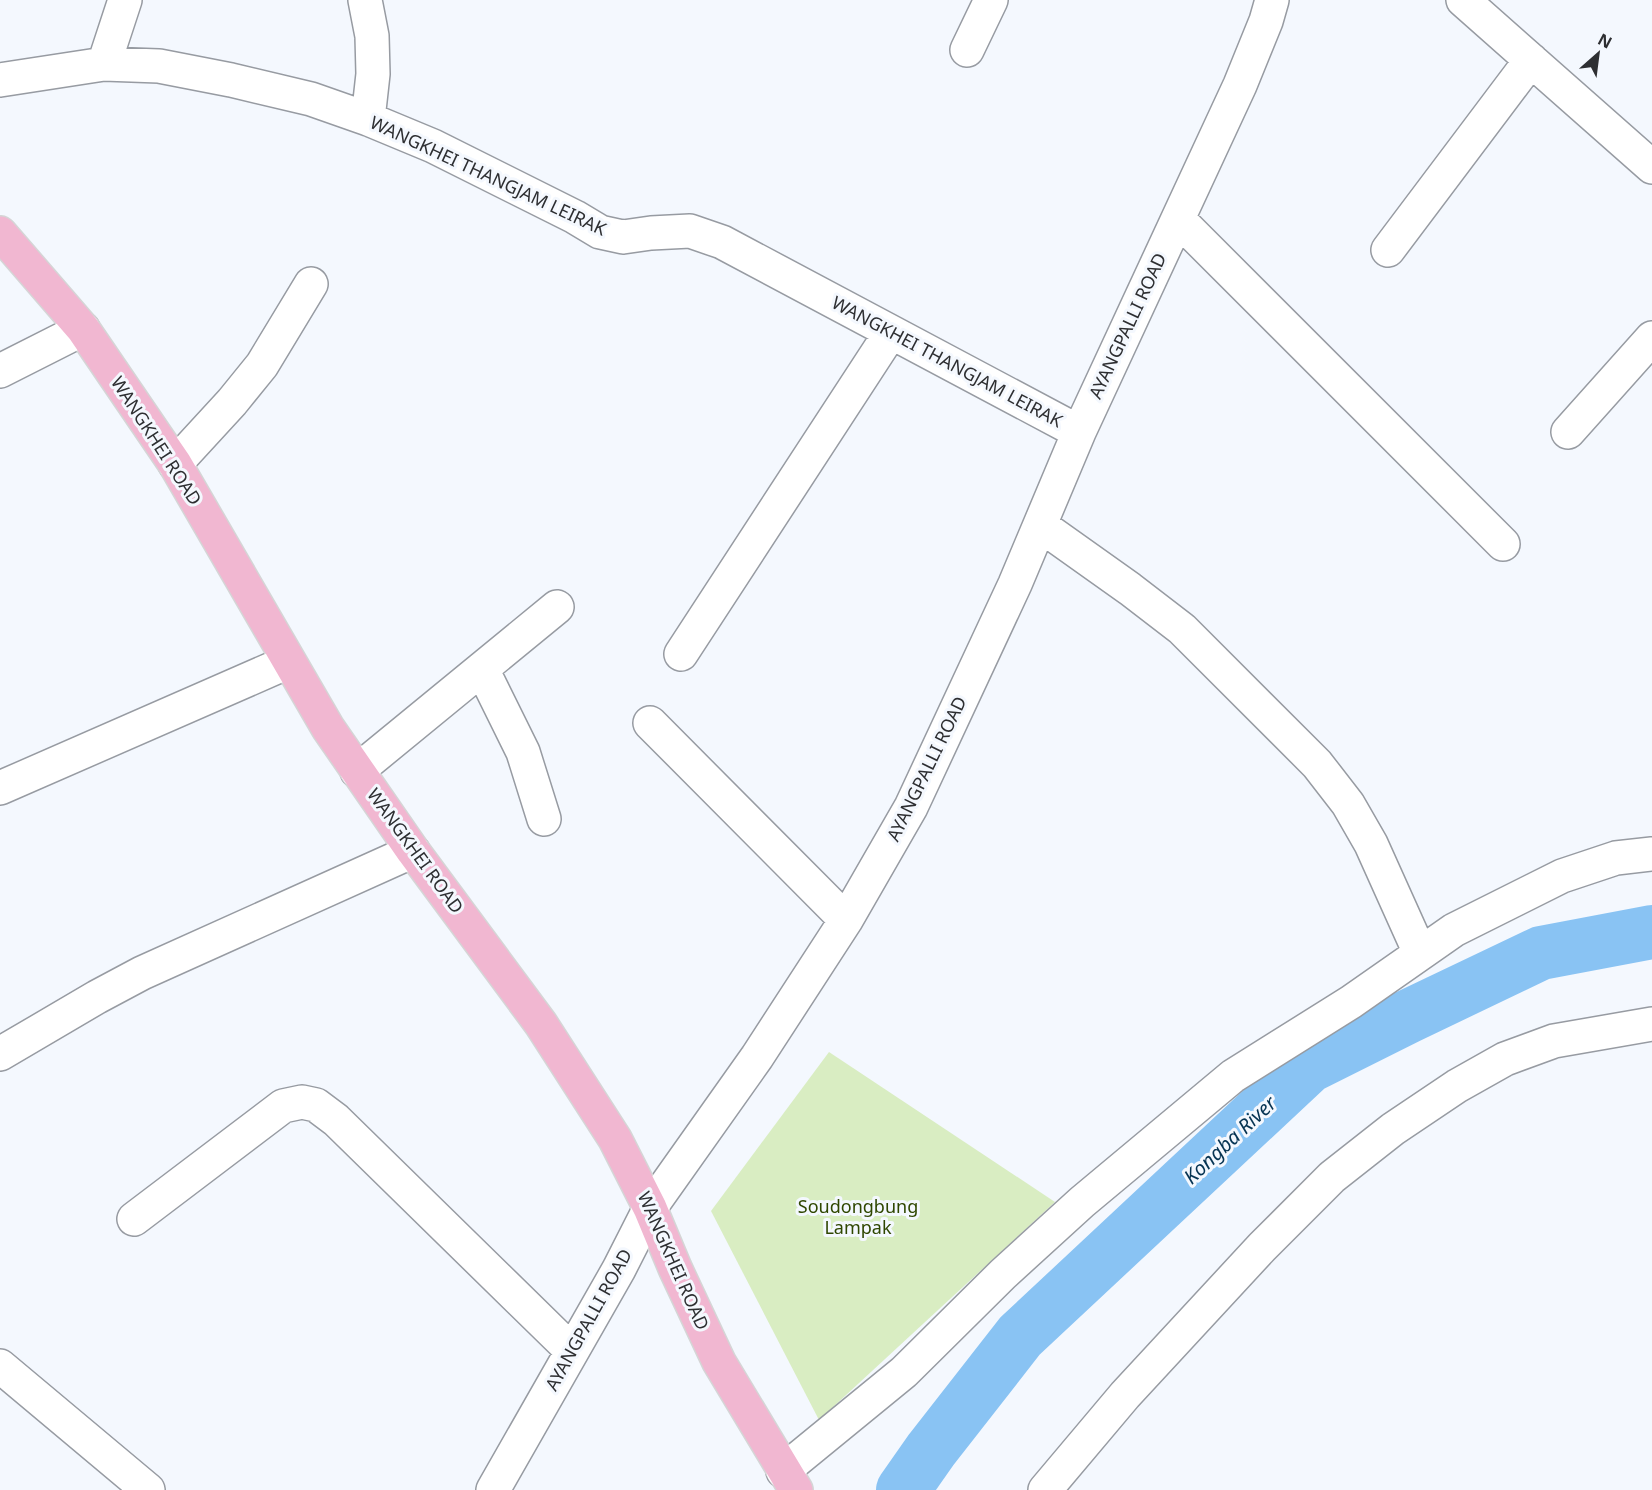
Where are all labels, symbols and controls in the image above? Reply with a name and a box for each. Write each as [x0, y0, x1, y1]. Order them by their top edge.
north arrow [1568, 24, 1628, 84]
text: N [1594, 28, 1616, 54]
street label: WANGKHEI THANGJAM LEIRAK [366, 110, 611, 241]
street label: AYANGPALLI ROAD [1083, 249, 1171, 402]
street label: WANGKHEI THANGJAM LEIRAK [828, 290, 1068, 433]
street label: WANGKHEI ROAD [106, 371, 208, 510]
street label: AYANGPALLI ROAD [881, 692, 972, 845]
street label: WANGKHEI ROAD [362, 783, 469, 918]
water label: Kongba River [1177, 1089, 1283, 1190]
street label: WANGKHEI ROAD [633, 1188, 715, 1334]
park label: Soudongbung Lampak [798, 1194, 918, 1239]
street label: AYANGPALLI ROAD [539, 1244, 637, 1395]

